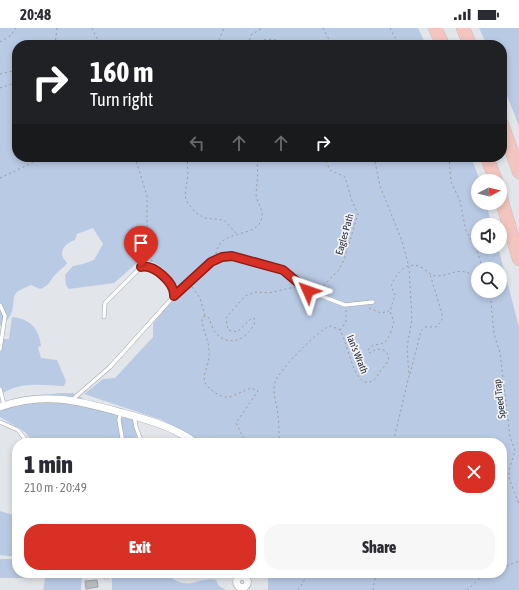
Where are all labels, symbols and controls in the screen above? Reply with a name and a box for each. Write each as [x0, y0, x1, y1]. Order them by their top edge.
text: 20:48 [20, 6, 51, 23]
icon: right [24, 56, 76, 108]
text: 160 m [90, 56, 153, 88]
text: Turn right [90, 89, 153, 110]
icon: left [186, 132, 208, 154]
icon: ahead [228, 132, 250, 154]
icon: ahead [270, 132, 292, 154]
icon: right [312, 132, 334, 154]
north arrow [471, 174, 507, 210]
map controls [471, 174, 507, 298]
street label: Eagles Path [333, 212, 356, 256]
button: sound [471, 218, 507, 254]
pin [124, 226, 158, 267]
icon: arrive [130, 232, 152, 254]
button: search [471, 262, 507, 298]
position arrow [287, 270, 329, 312]
street label: Ian's Wrath [345, 333, 370, 375]
street label: Speed Trap [492, 378, 507, 419]
text: 1 min [24, 451, 73, 478]
button: close [453, 451, 495, 493]
text: 210 m · 20:49 [24, 480, 87, 495]
button: Exit [24, 524, 256, 570]
button: Share [264, 524, 495, 570]

